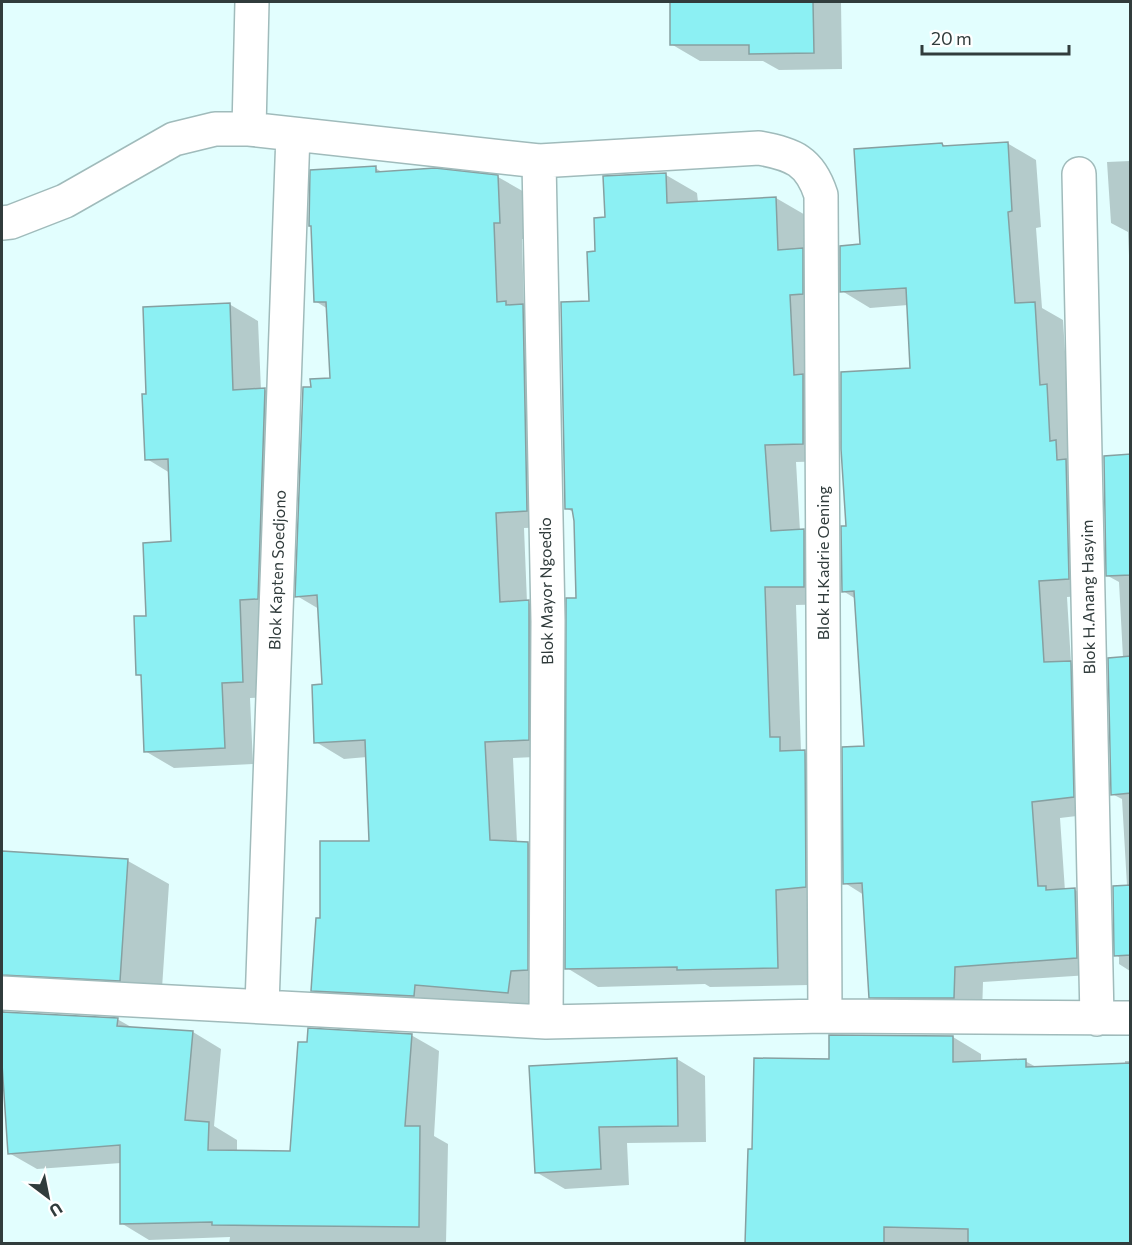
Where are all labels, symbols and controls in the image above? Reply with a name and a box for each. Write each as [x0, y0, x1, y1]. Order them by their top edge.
scale bar [922, 18, 1069, 56]
text: 20 m [931, 27, 972, 49]
street label: Blok H.Kadrie Oening [813, 485, 832, 640]
street label: Blok Kapten Soedjono [264, 490, 289, 650]
street label: Blok Mayor Ngoedio [535, 517, 556, 665]
street label: Blok H.Anang Hasyim [1077, 519, 1098, 675]
north arrow [18, 1167, 78, 1227]
text: U [46, 1199, 66, 1221]

